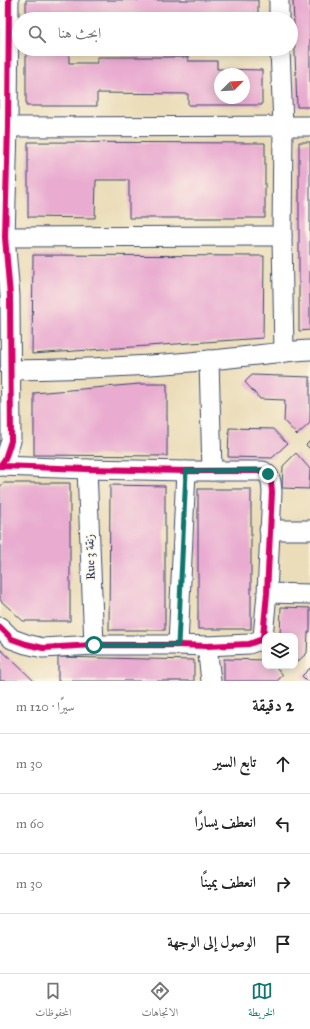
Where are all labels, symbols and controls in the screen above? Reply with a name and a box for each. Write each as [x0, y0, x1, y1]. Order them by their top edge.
search box [12, 12, 298, 56]
icon: search [26, 23, 48, 45]
text: ابحث هنا [58, 24, 101, 42]
north arrow [214, 68, 250, 104]
route end [259, 465, 277, 483]
street label: Rue 3 زنقة [82, 534, 98, 580]
map controls [262, 633, 298, 669]
button: layers [262, 633, 298, 669]
route start [85, 636, 103, 654]
text: 2 دقيقة [252, 695, 294, 716]
text: سيرًا · 120 m [16, 699, 75, 715]
text: تابع السير [214, 753, 256, 771]
icon: ahead [272, 753, 294, 775]
text: 30 m [16, 756, 43, 772]
text: انعطف يسارًا [194, 813, 256, 831]
icon: left [272, 813, 294, 835]
text: 60 m [16, 816, 44, 832]
text: انعطف يمينًا [201, 873, 256, 891]
icon: right [272, 873, 294, 895]
text: 30 m [16, 876, 43, 892]
text: الوصول إلى الوجهة [167, 933, 256, 951]
icon: arrive [272, 933, 294, 955]
tab: المحفوظات [35, 980, 71, 1023]
tab: الاتجاهات [141, 980, 178, 1023]
tab: الخريطة [248, 980, 275, 1023]

